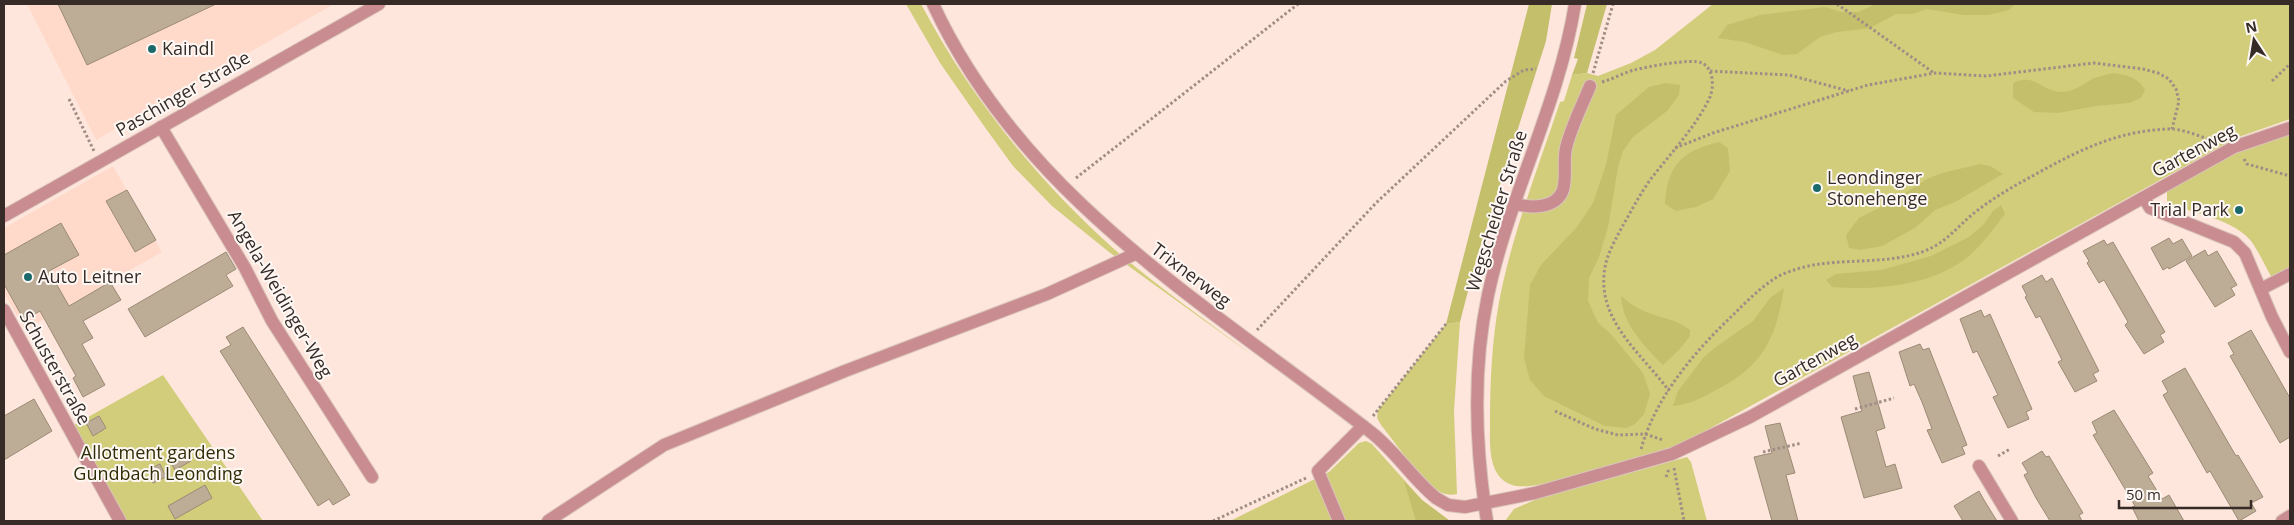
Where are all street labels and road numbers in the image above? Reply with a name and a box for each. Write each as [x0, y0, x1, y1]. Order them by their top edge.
street label: Paschinger Straße [111, 45, 254, 141]
street label: Gartenweg [2147, 118, 2240, 182]
street label: Wegscheider Straße [1460, 127, 1532, 294]
street label: Angela-Weidinger-Weg [223, 205, 339, 382]
street label: Trixnerweg [1147, 236, 1236, 312]
street label: Schusterstraße [15, 306, 97, 429]
street label: Gartenweg [1769, 326, 1861, 392]

